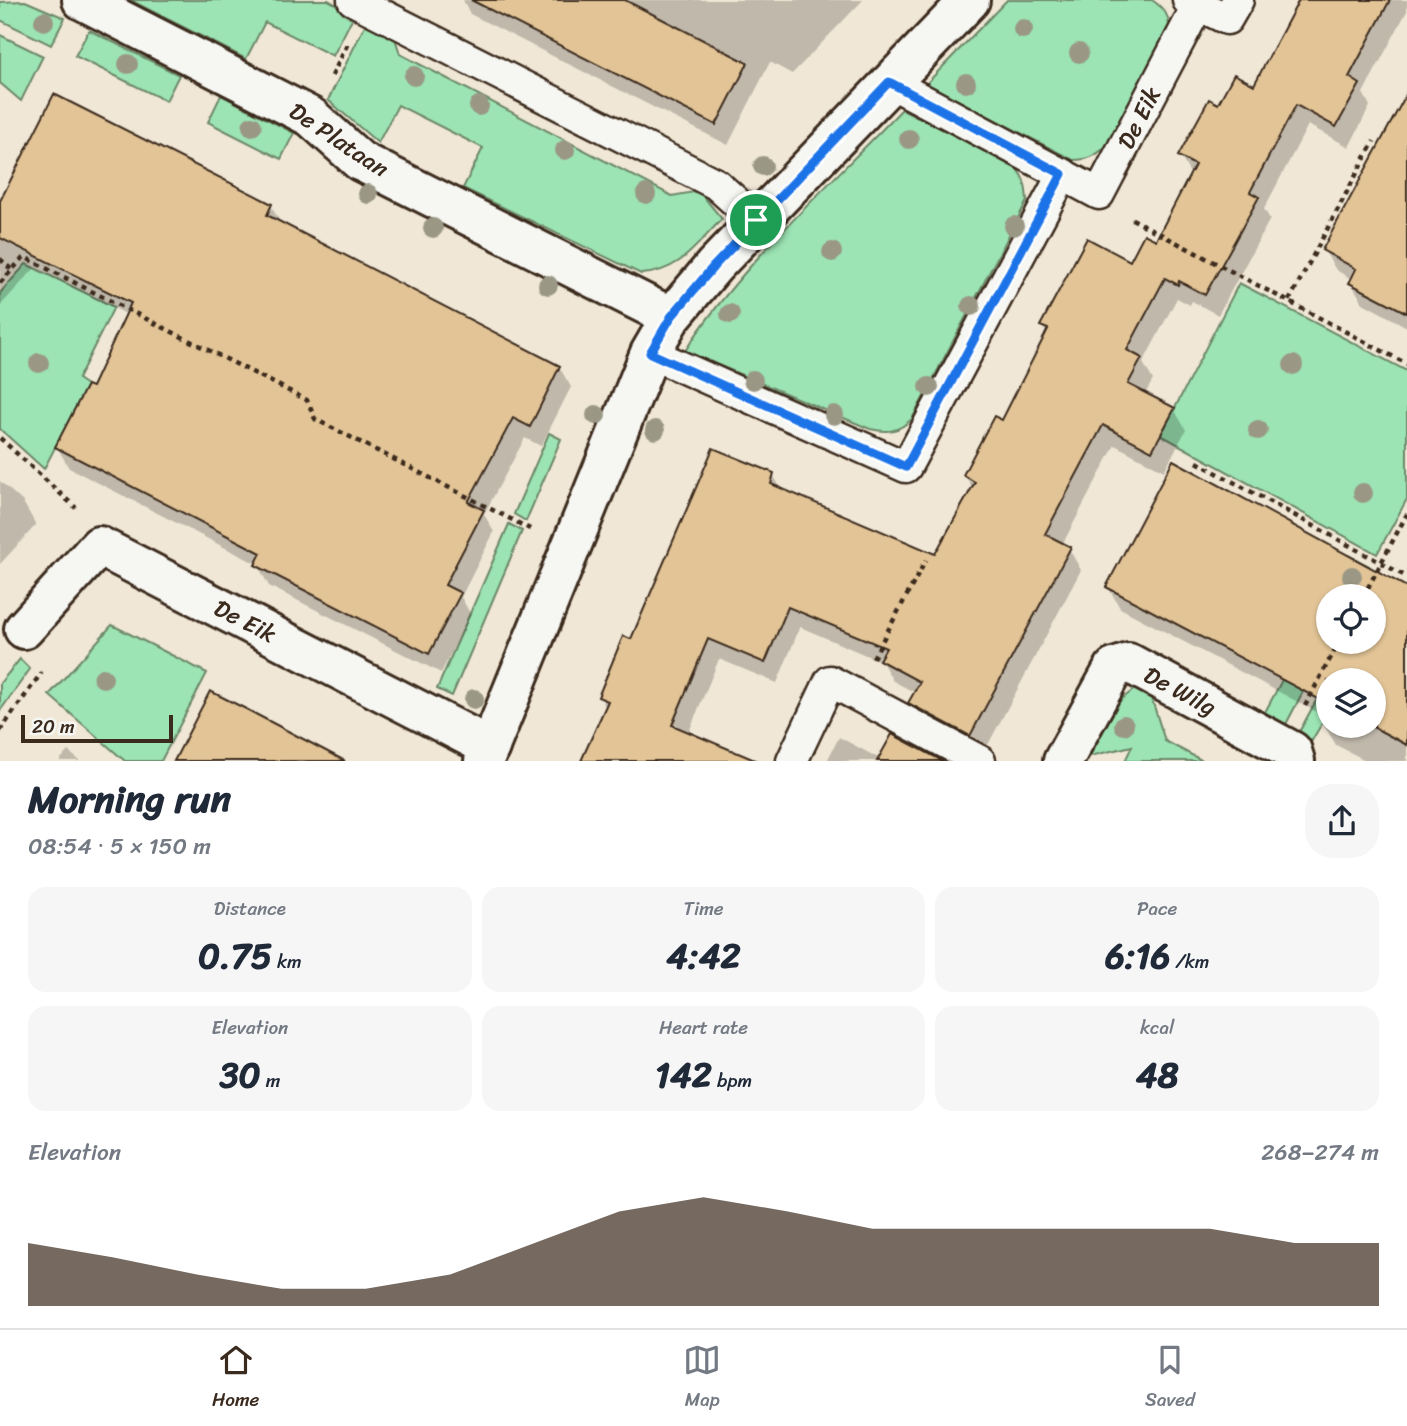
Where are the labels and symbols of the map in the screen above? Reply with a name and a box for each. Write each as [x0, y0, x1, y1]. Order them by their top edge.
street label: De Eik [1105, 79, 1173, 157]
street label: De Plataan [280, 91, 398, 189]
pin [726, 190, 786, 250]
street label: De Eik [206, 587, 284, 655]
street label: De Wilg [1136, 654, 1224, 728]
scale bar [21, 712, 173, 744]

